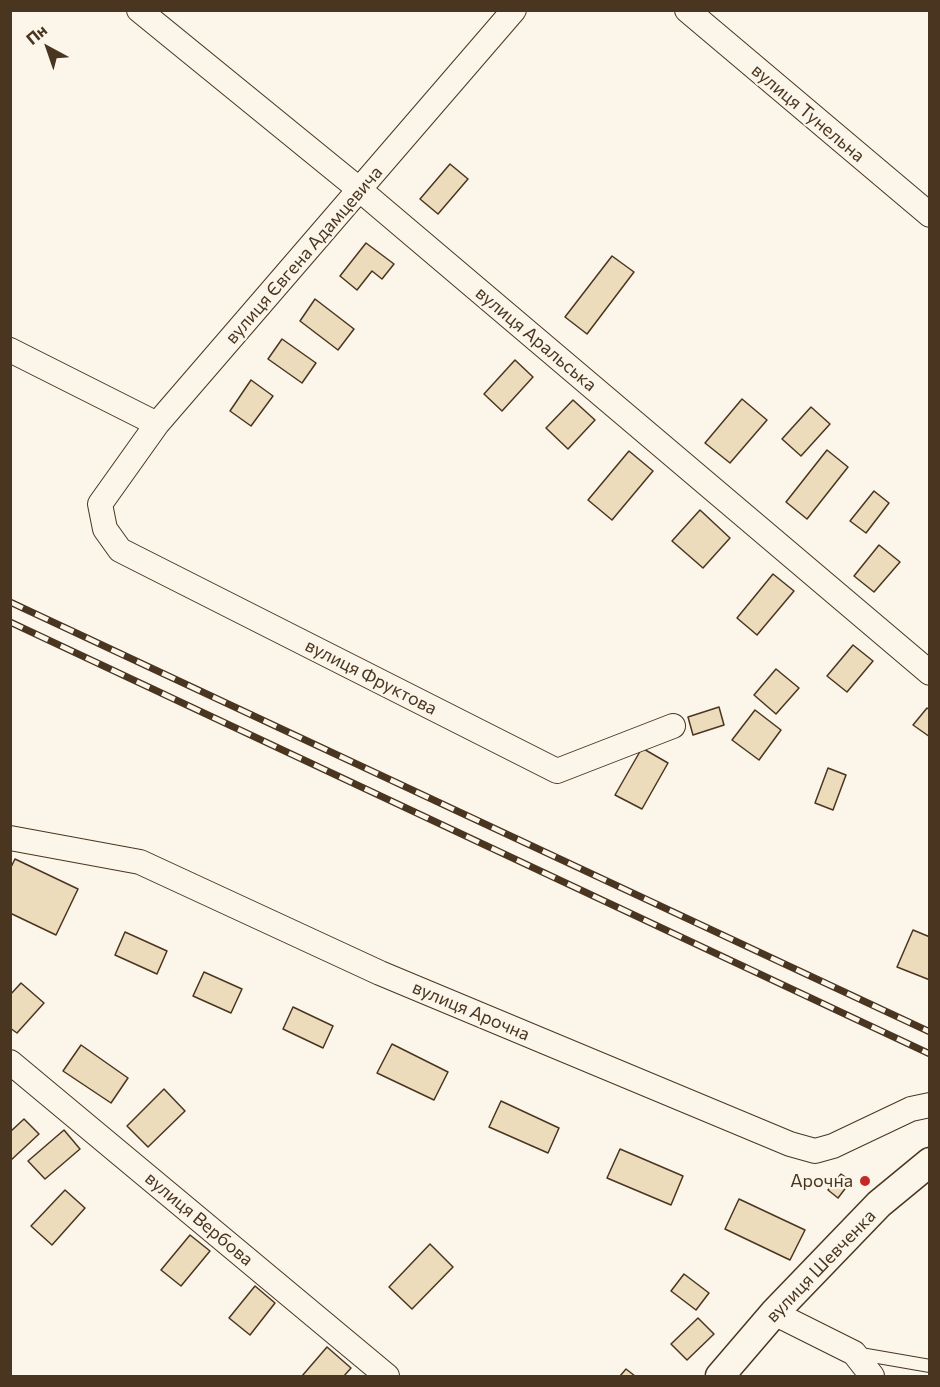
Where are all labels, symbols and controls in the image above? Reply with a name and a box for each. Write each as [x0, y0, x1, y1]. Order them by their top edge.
north arrow [18, 18, 78, 78]
text: Пн [22, 20, 50, 48]
street label: вулиця Тунельна [747, 59, 869, 167]
street label: вулиця Євгена Адамцевича [221, 162, 387, 348]
street label: вулиця Аральська [471, 282, 601, 396]
street label: вулиця Фруктова [302, 634, 440, 720]
street label: вулиця Арочна [409, 977, 533, 1045]
street label: вулиця Вербова [141, 1167, 257, 1271]
place label: Арочна [790, 1170, 853, 1192]
marker: Арочна [858, 1174, 872, 1188]
street label: вулиця Шевченка [762, 1205, 880, 1327]

